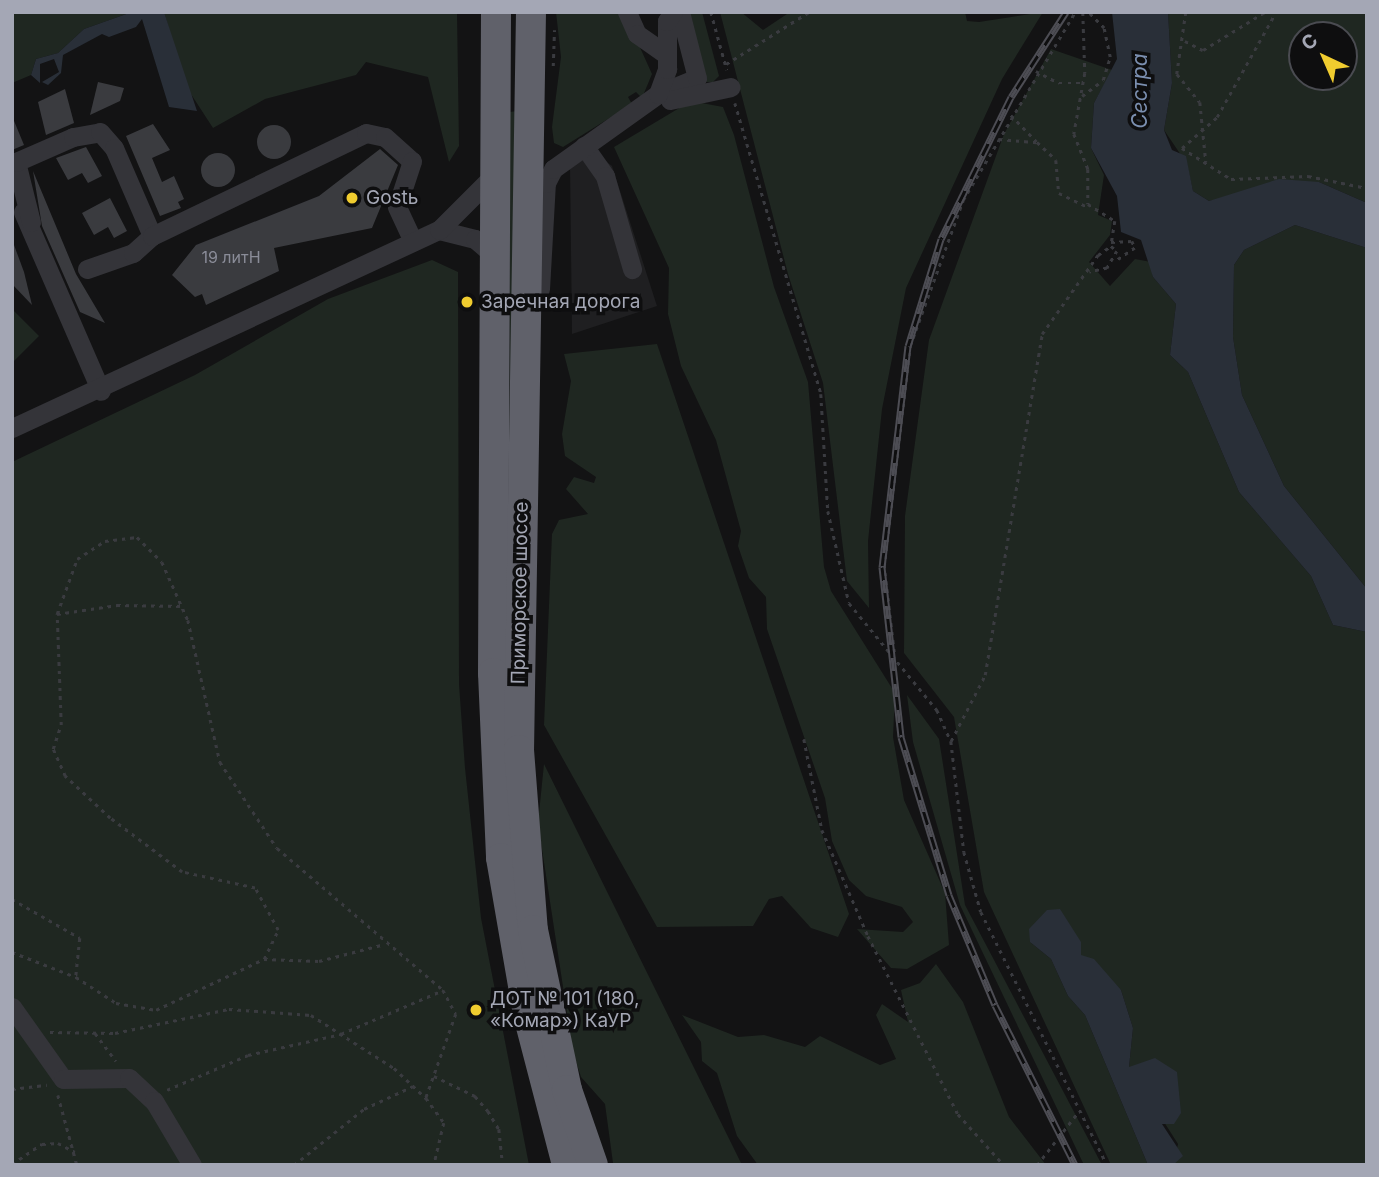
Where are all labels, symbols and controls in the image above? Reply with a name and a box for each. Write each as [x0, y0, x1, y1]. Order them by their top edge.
north arrow [1288, 21, 1358, 91]
text: С [1296, 29, 1323, 55]
water label: Сестра [1127, 53, 1153, 129]
place label: Gostь [366, 187, 418, 209]
marker: Gostь [344, 190, 360, 206]
house number: 19 литН [201, 247, 261, 267]
place label: Заречная дорога [481, 291, 640, 313]
marker: Заречная дорога [459, 294, 475, 310]
street label: Приморское шоссе [507, 501, 533, 685]
place label: ДОТ № 101 (180, «Комар») КаУР [490, 988, 639, 1032]
marker: ДОТ № 101 (180, «Комар») КаУР [468, 1002, 484, 1018]

